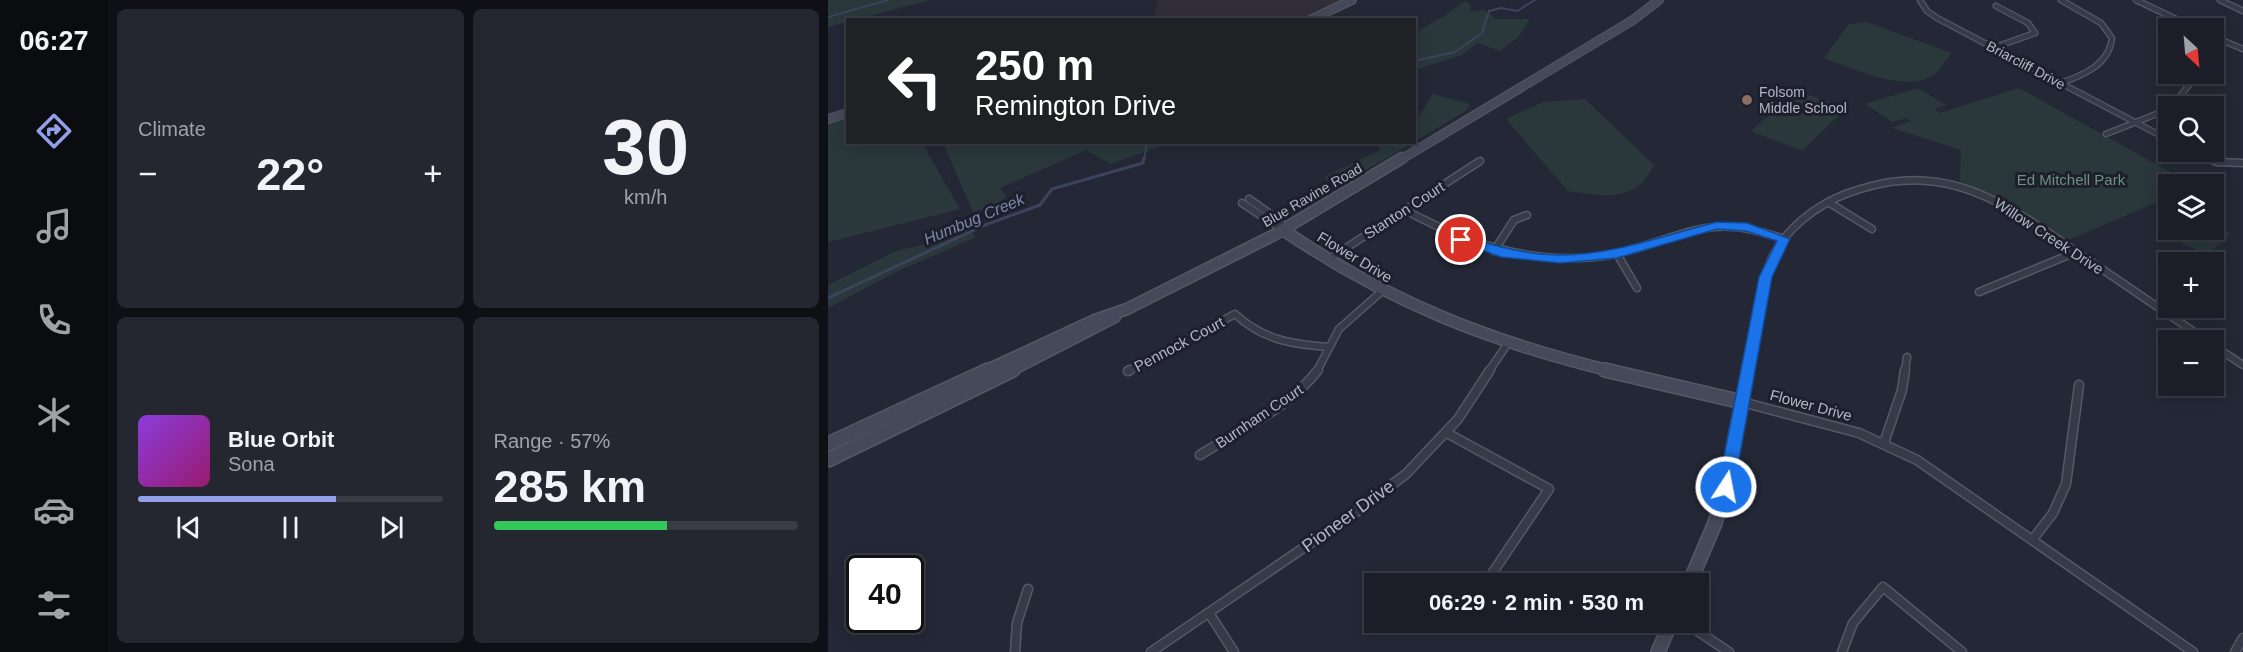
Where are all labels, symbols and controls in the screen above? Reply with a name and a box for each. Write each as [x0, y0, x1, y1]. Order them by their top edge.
north arrow [2158, 18, 2224, 84]
map controls [2158, 18, 2224, 396]
text: 06:27 [19, 26, 89, 56]
street label: Briarcliff Drive [1984, 38, 2068, 93]
icon: left [876, 42, 954, 120]
text: 250 m [975, 42, 1094, 89]
place label: Folsom Middle School [1759, 84, 1847, 116]
text: Remington Drive [975, 91, 1176, 121]
marker: Folsom Middle School [1740, 93, 1754, 107]
button: search [2158, 96, 2224, 162]
text: 30 [602, 103, 689, 191]
icon: directions [33, 110, 75, 152]
text: Climate [138, 118, 206, 140]
text: 22° [256, 149, 324, 200]
text: − [138, 155, 157, 192]
text: + [423, 155, 443, 192]
street label: Blue Ravine Road [1259, 160, 1365, 230]
park label: Ed Mitchell Park [2017, 171, 2126, 188]
button: layers [2158, 174, 2224, 240]
street label: Stanton Court [1361, 177, 1448, 242]
text: km/h [624, 186, 667, 208]
water label: Humbug Creek [921, 190, 1028, 248]
street label: Willow Creek Drive [1991, 194, 2107, 278]
icon: music [33, 205, 75, 247]
pin [1435, 214, 1486, 265]
icon: arrive [1444, 223, 1477, 256]
street label: Flower Drive [1315, 228, 1395, 286]
button: + [2158, 252, 2224, 318]
icon: phone [33, 299, 75, 341]
street label: Pennock Court [1131, 313, 1228, 375]
button: − [2158, 330, 2224, 396]
street label: Burnham Court [1212, 380, 1307, 451]
street label: Flower Drive [1768, 386, 1854, 424]
icon: climate [33, 394, 75, 436]
text: Blue Orbit [228, 427, 334, 452]
text: Range · 57% [494, 430, 610, 452]
text: Sona [228, 453, 275, 475]
position arrow [1694, 455, 1758, 519]
text: 285 km [494, 461, 646, 512]
street label: Pioneer Drive [1298, 476, 1398, 556]
icon: car [33, 489, 75, 531]
icon: previous [172, 511, 205, 544]
icon: pause [274, 511, 307, 544]
icon: next [375, 511, 408, 544]
speed limit sign: 40 [846, 555, 924, 633]
icon: filters [33, 584, 75, 626]
text: 06:29 · 2 min · 530 m [1429, 590, 1644, 615]

